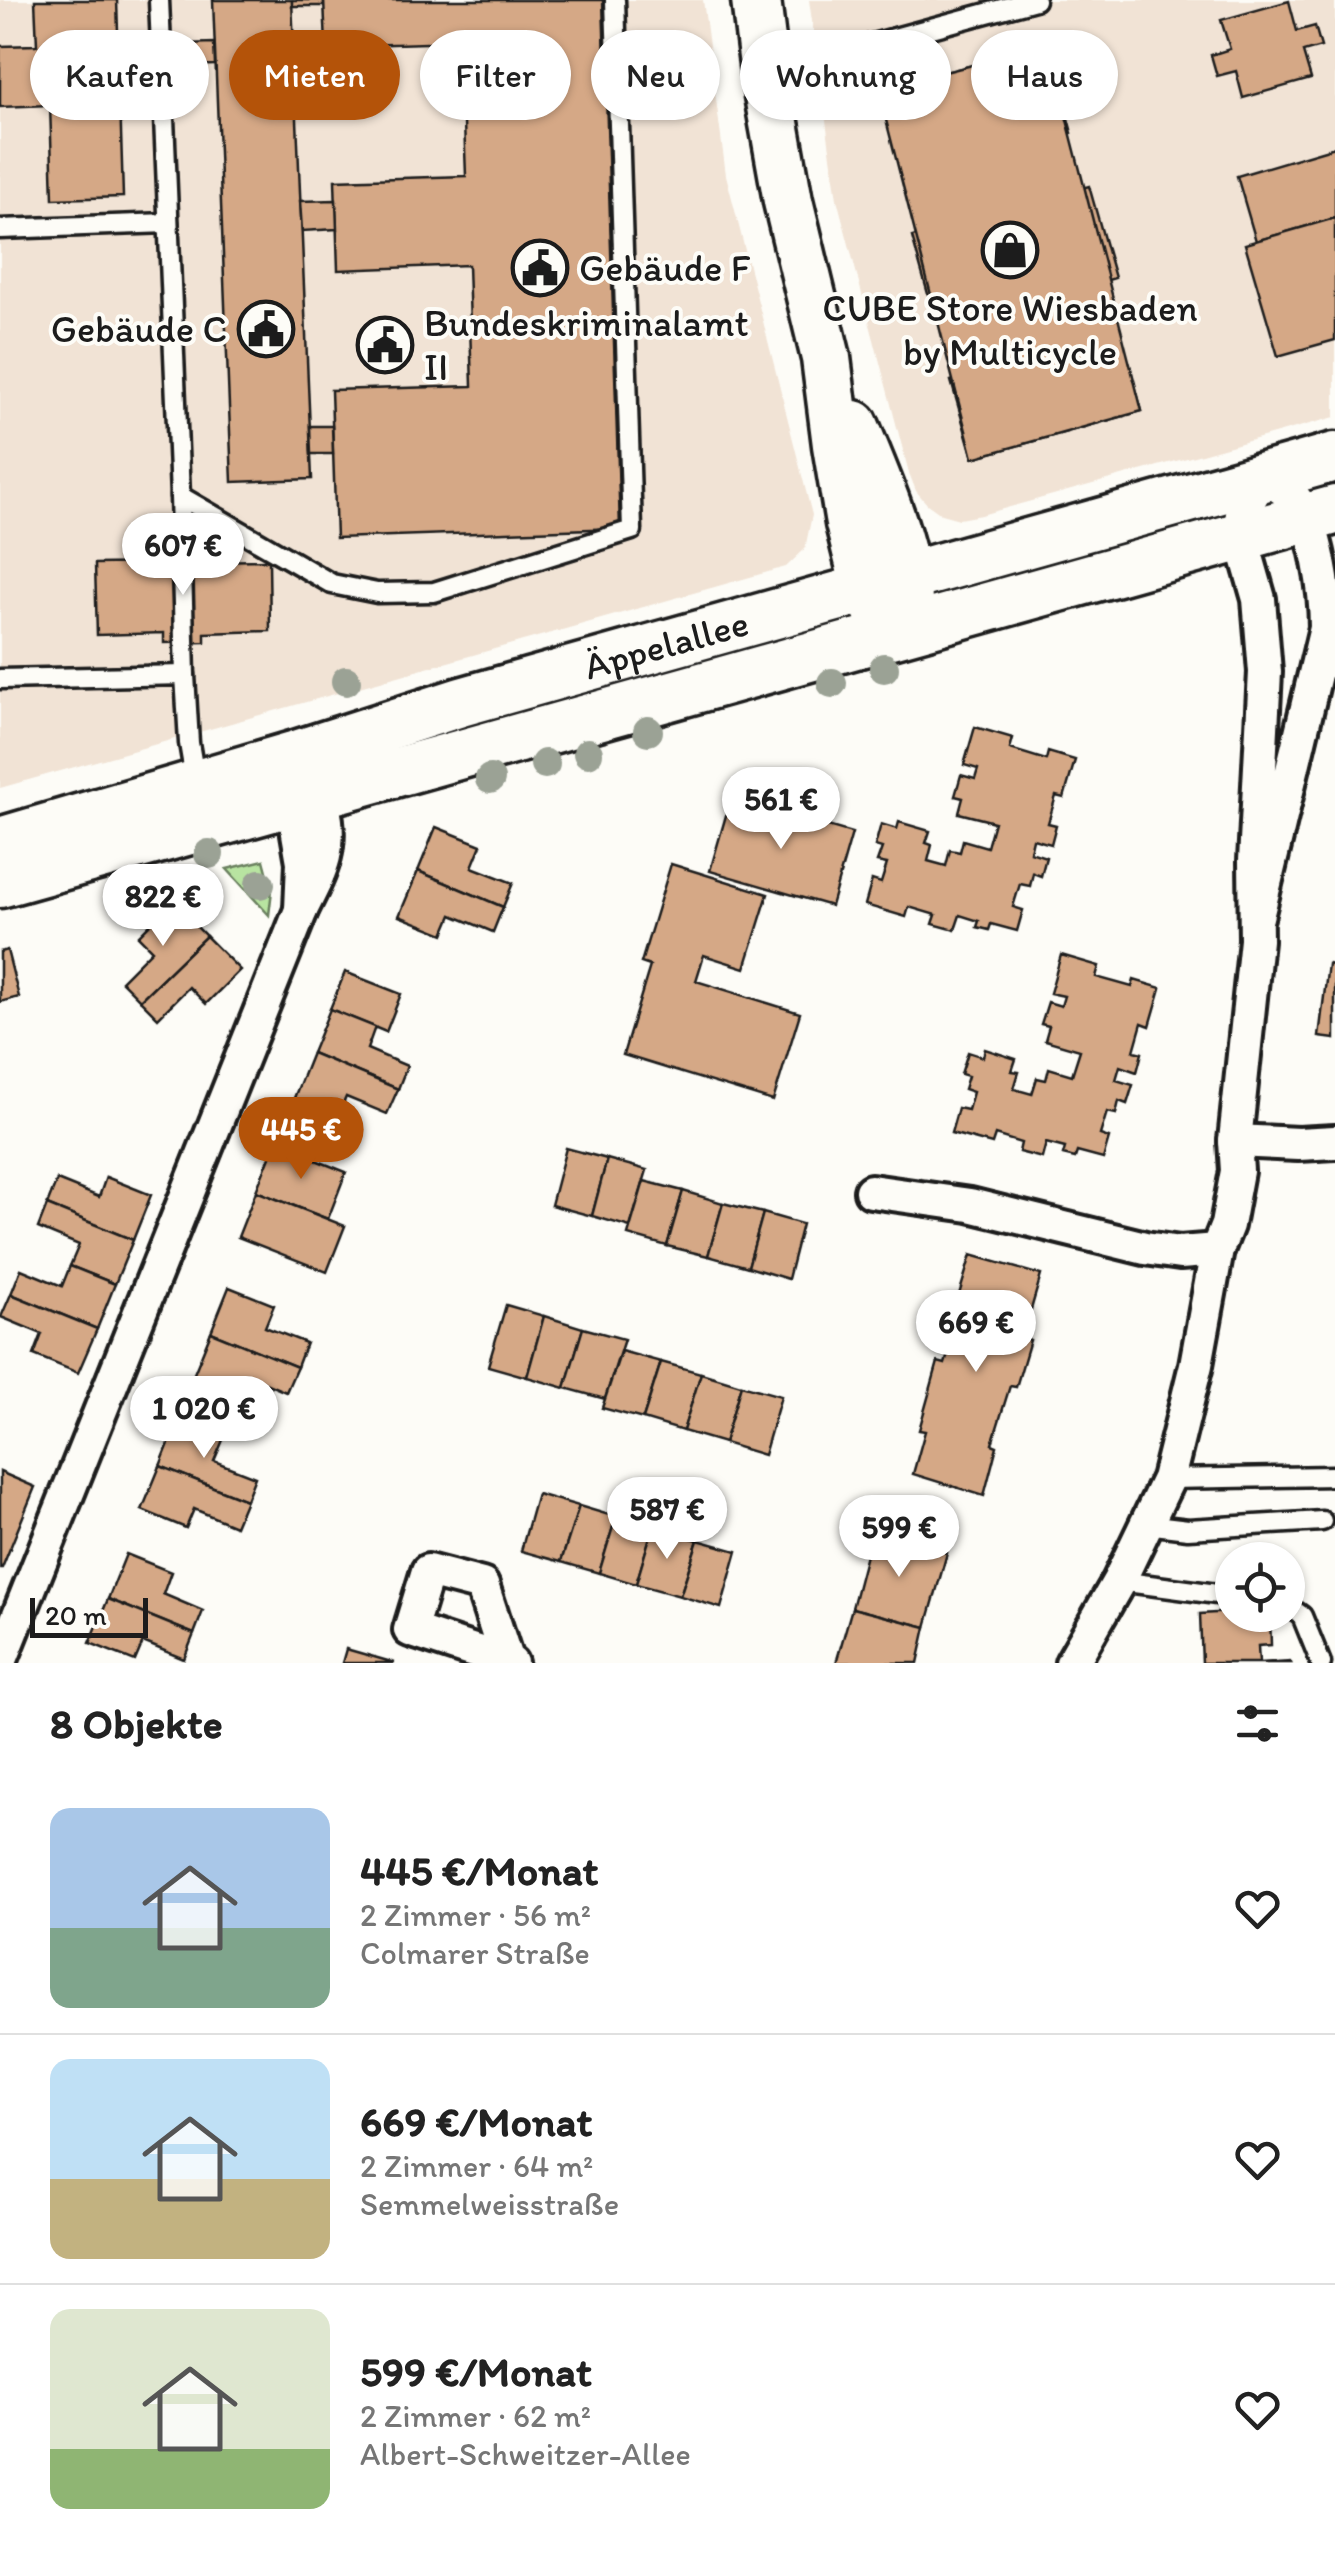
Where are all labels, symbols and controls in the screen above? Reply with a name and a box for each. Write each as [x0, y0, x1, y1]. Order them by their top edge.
chip: Kaufen [30, 30, 209, 120]
chip: Mieten [229, 30, 400, 120]
chip: Filter [420, 30, 571, 120]
chip: Neu [591, 30, 720, 120]
chip: Wohnung [740, 30, 951, 120]
chip: Haus [971, 30, 1118, 120]
shop icon: CUBE Store Wiesbaden by Multicycle [980, 220, 1040, 280]
public building icon: Gebäude F [510, 238, 570, 298]
place label: Gebäude F [579, 245, 751, 291]
place label: CUBE Store Wiesbaden by Multicycle [822, 285, 1198, 375]
public building icon: Gebäude C [236, 299, 296, 359]
place label: Bundeskriminalamt II [424, 300, 749, 390]
place label: Gebäude C [51, 306, 227, 352]
public building icon: Bundeskriminalamt II [355, 315, 415, 375]
pin: 607 € [113, 513, 253, 598]
text: 607 € [144, 526, 222, 564]
street label: Äppelallee [579, 600, 754, 689]
pin: 561 € [711, 767, 851, 852]
text: 561 € [744, 780, 818, 818]
pin: 822 € [93, 864, 233, 949]
text: 822 € [125, 877, 201, 915]
pin: 445 € [231, 1097, 371, 1182]
text: 445 € [261, 1110, 341, 1148]
pin: 669 € [906, 1290, 1046, 1375]
text: 669 € [938, 1303, 1014, 1341]
pin: 1 020 € [112, 1376, 296, 1461]
text: 1 020 € [152, 1389, 256, 1427]
pin: 587 € [597, 1477, 737, 1562]
text: 587 € [629, 1490, 705, 1528]
pin: 599 € [829, 1495, 969, 1580]
text: 599 € [861, 1508, 937, 1546]
map controls [1215, 1542, 1305, 1632]
button: locate [1215, 1542, 1305, 1632]
scale bar [30, 1593, 148, 1638]
text: 20 m [45, 1598, 107, 1632]
icon: filters [1230, 1696, 1285, 1751]
text: 8 Objekte [50, 1698, 223, 1749]
text: 445 €/Monat [360, 1845, 598, 1896]
icon: home [130, 1848, 250, 1968]
icon: heart [1230, 1881, 1285, 1936]
text: 2 Zimmer · 56 m² [360, 1896, 591, 1934]
text: Colmarer Straße [360, 1934, 590, 1972]
text: 669 €/Monat [360, 2096, 592, 2147]
icon: home [130, 2099, 250, 2219]
icon: heart [1230, 2132, 1285, 2187]
text: 2 Zimmer · 64 m² [360, 2147, 593, 2185]
text: Semmelweisstraße [360, 2185, 619, 2223]
text: 599 €/Monat [360, 2346, 592, 2397]
icon: home [130, 2349, 250, 2469]
icon: heart [1230, 2382, 1285, 2437]
text: 2 Zimmer · 62 m² [360, 2397, 591, 2435]
text: Albert-Schweitzer-Allee [360, 2435, 691, 2473]

